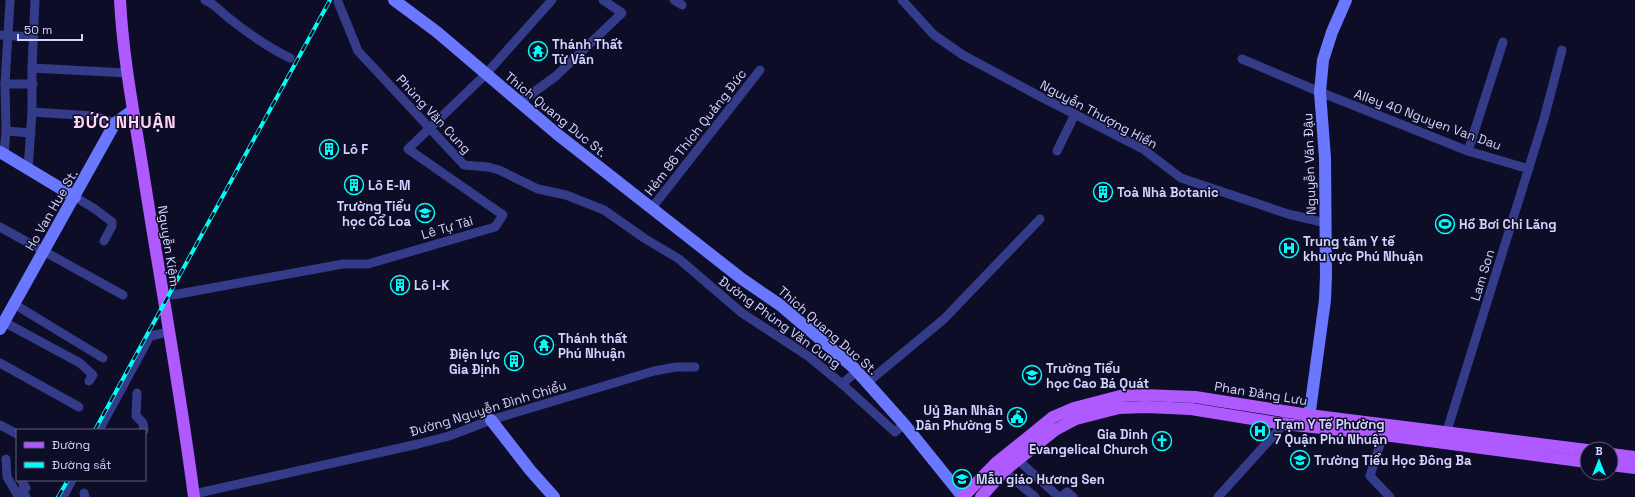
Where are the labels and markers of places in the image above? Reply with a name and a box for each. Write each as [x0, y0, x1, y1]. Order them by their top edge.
place label: Thánh Thất Từ Vân [552, 36, 623, 68]
temple icon: Thánh Thất Từ Vân [527, 40, 549, 62]
building icon: Lô F [318, 138, 340, 160]
place label: Lô F [343, 141, 368, 158]
building icon: Lô E-M [343, 174, 365, 196]
place label: Lô E-M [368, 177, 411, 194]
building icon: Toà Nhà Botanic [1092, 181, 1114, 203]
place label: Toà Nhà Botanic [1117, 184, 1219, 201]
place label: Trường Tiểu học Cổ Loa [337, 198, 411, 230]
school or university icon: Trường Tiểu học Cổ Loa [414, 202, 436, 224]
sports icon: Hồ Bơi Chi Lăng [1434, 213, 1456, 235]
place label: Hồ Bơi Chi Lăng [1459, 216, 1557, 233]
place label: Trung tâm Y tế khu vực Phú Nhuận [1303, 233, 1423, 265]
hospital icon: Trung tâm Y tế khu vực Phú Nhuận [1278, 237, 1300, 259]
building icon: Lô I-K [389, 274, 411, 296]
place label: Lô I-K [414, 277, 450, 294]
place label: Thánh thất Phú Nhuận [558, 330, 627, 362]
temple icon: Thánh thất Phú Nhuận [533, 334, 555, 356]
place label: Điện lực Gia Định [449, 346, 500, 378]
building icon: Điện lực Gia Định [503, 350, 525, 372]
place label: Trường Tiểu học Cao Bá Quát [1046, 360, 1149, 392]
school or university icon: Trường Tiểu học Cao Bá Quát [1021, 364, 1043, 386]
place label: Uỷ Ban Nhân Dân Phường 5 [916, 402, 1003, 434]
public building icon: Uỷ Ban Nhân Dân Phường 5 [1006, 406, 1028, 428]
place label: Trạm Y Tế Phường 7 Quận Phú Nhuận [1274, 416, 1387, 448]
hospital icon: Trạm Y Tế Phường 7 Quận Phú Nhuận [1249, 420, 1271, 442]
place label: Gia Dinh Evangelical Church [1029, 426, 1148, 458]
church icon: Gia Dinh Evangelical Church [1151, 430, 1173, 452]
school or university icon: Trường Tiểu Học Đông Ba [1289, 449, 1311, 471]
place label: Trường Tiểu Học Đông Ba [1314, 452, 1472, 469]
school or university icon: Mẫu giáo Hương Sen [951, 468, 973, 490]
place label: Mẫu giáo Hương Sen [976, 471, 1105, 488]

